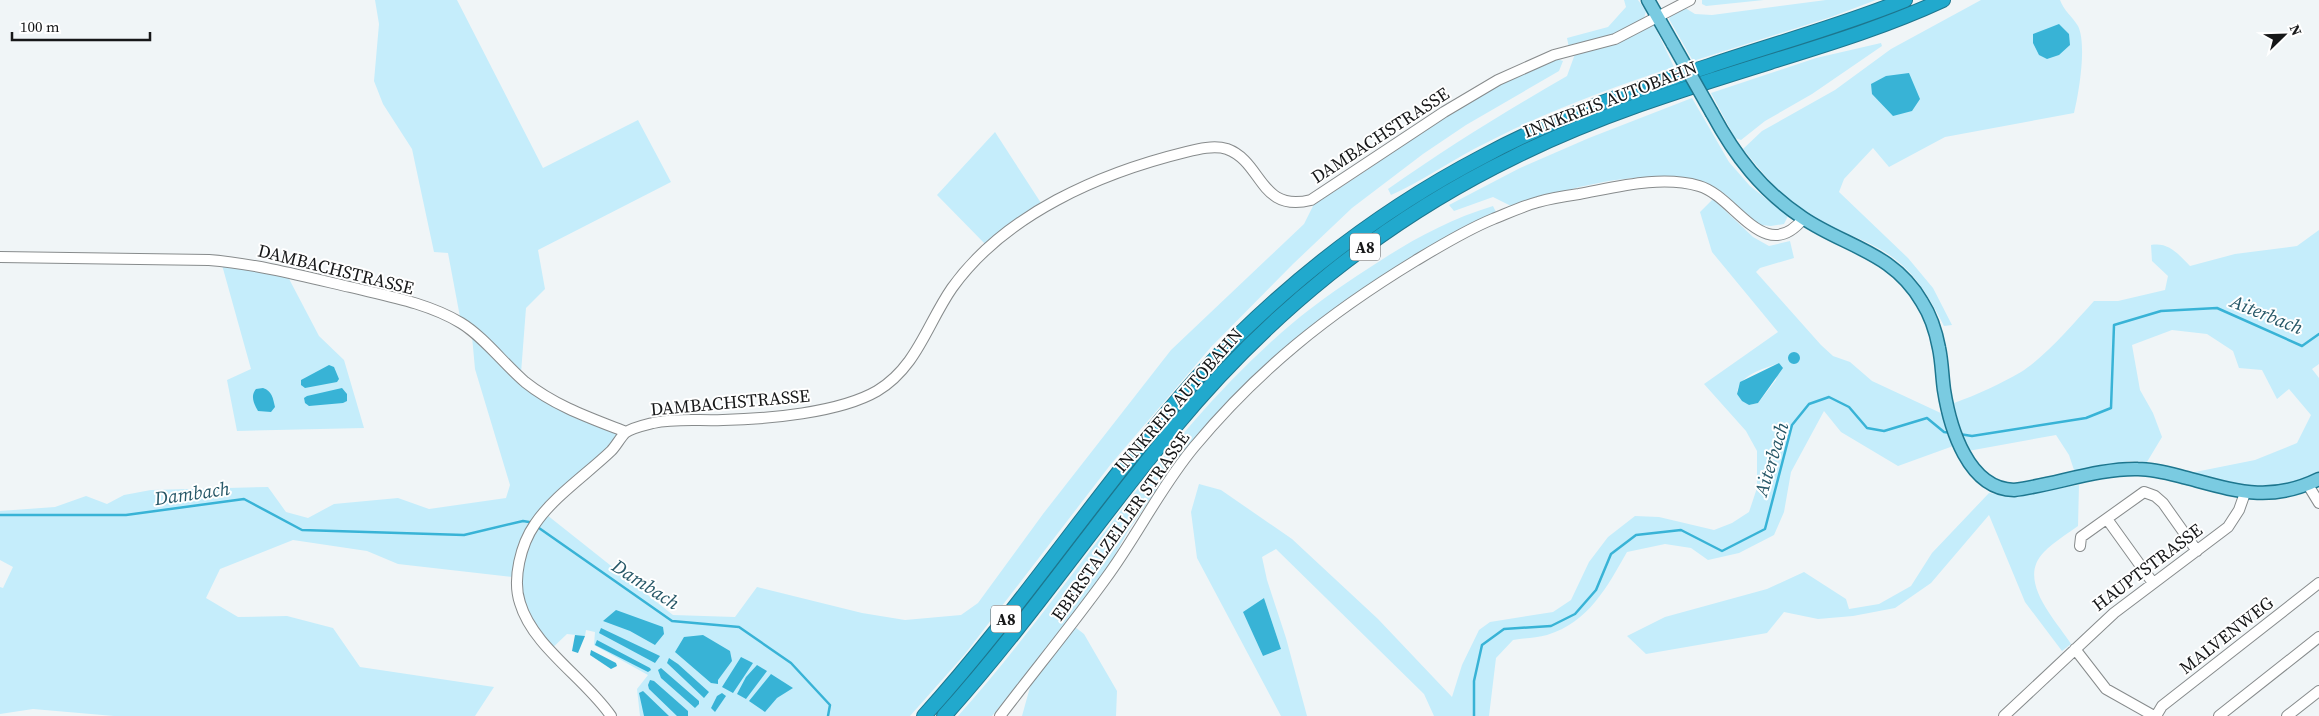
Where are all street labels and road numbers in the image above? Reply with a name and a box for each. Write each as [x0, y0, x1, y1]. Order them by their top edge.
street label: INNKREIS AUTOBAHN [1520, 54, 1700, 144]
street label: DAMBACHSTRASSE [1306, 81, 1454, 189]
road number: A8 [1350, 233, 1380, 260]
street label: DAMBACHSTRASSE [255, 238, 417, 301]
street label: INNKREIS AUTOBAHN [1108, 322, 1248, 478]
street label: DAMBACHSTRASSE [649, 383, 811, 421]
street label: EBERSTALZELLER STRASSE [1045, 426, 1195, 626]
street label: HAUPTSTRASSE [2087, 517, 2207, 617]
street label: MALVENWEG [2174, 590, 2278, 680]
road number: A8 [991, 606, 1021, 632]

